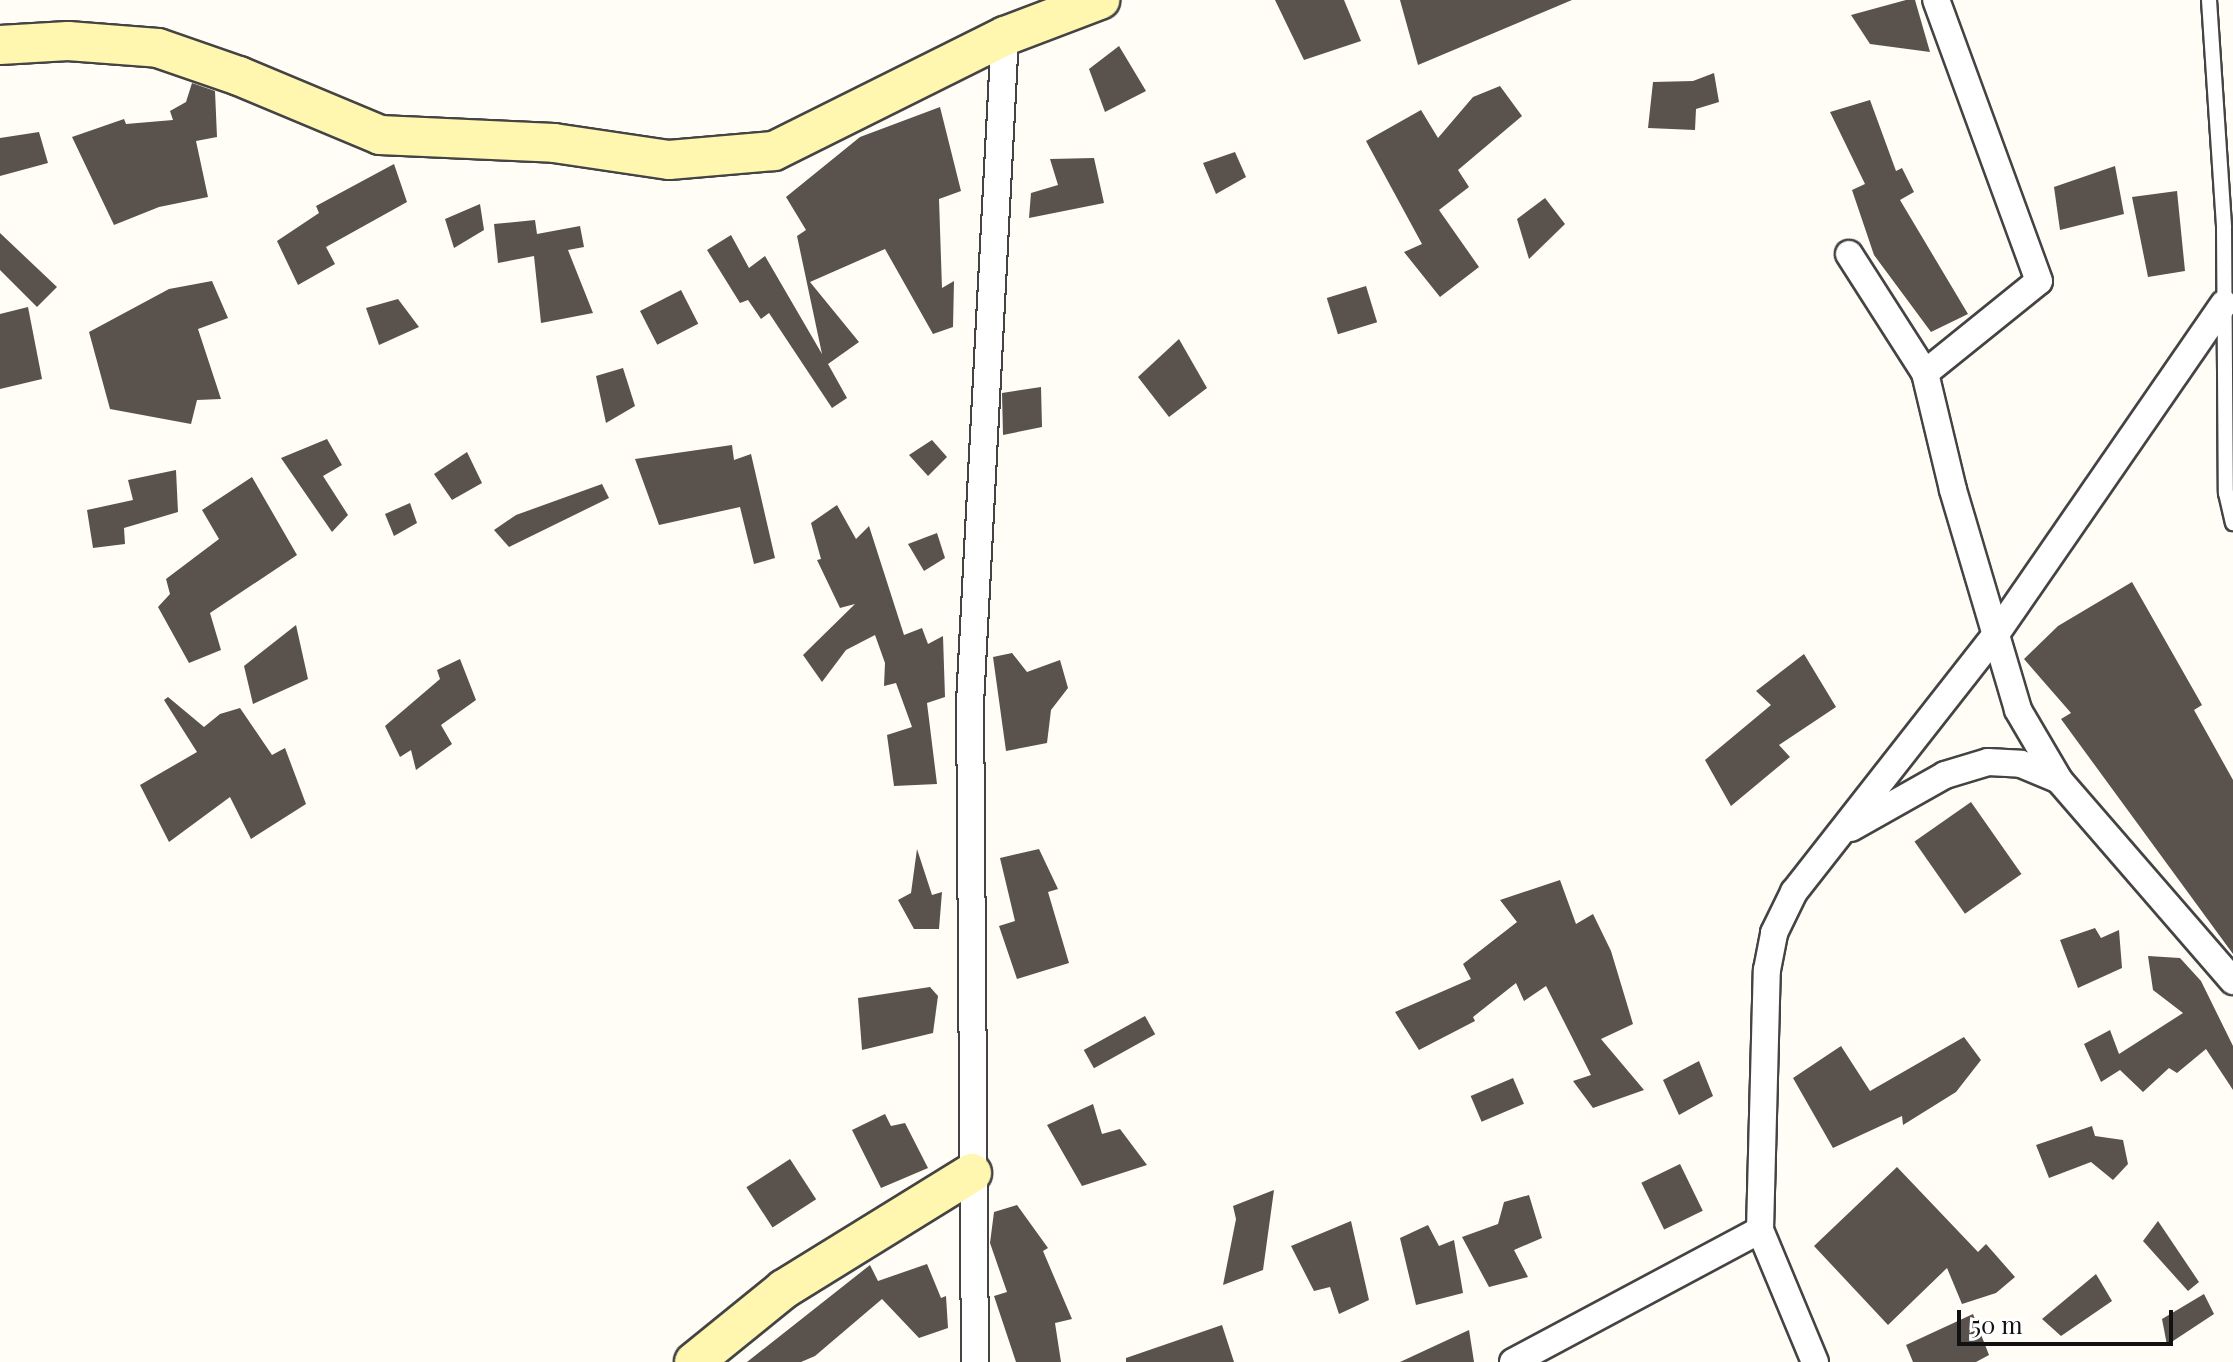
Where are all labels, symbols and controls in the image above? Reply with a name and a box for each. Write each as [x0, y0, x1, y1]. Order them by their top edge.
scale bar [1961, 1294, 2177, 1344]
text: 50 m [1971, 1308, 2023, 1340]

